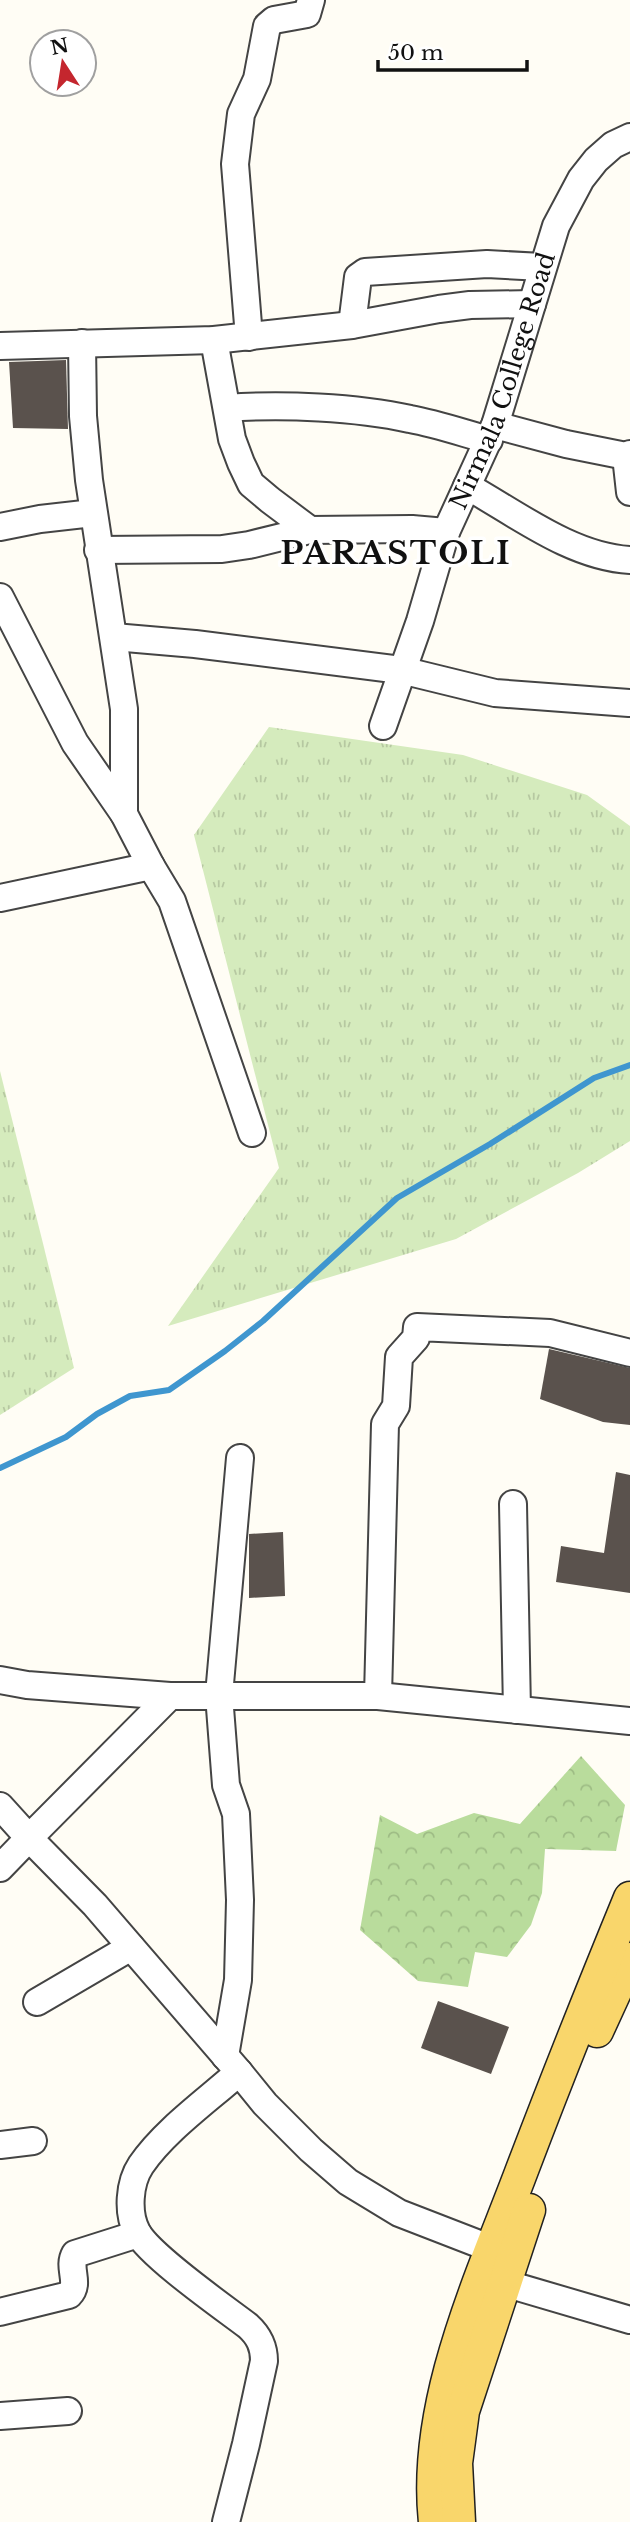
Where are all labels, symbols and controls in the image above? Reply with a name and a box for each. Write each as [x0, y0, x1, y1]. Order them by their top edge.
north arrow [28, 28, 98, 98]
scale bar [378, 28, 527, 72]
text: N [48, 34, 71, 60]
text: 50 m [388, 40, 444, 66]
street label: Nirmala College Road [443, 249, 561, 514]
district label: PARASTOLI [280, 533, 512, 573]

